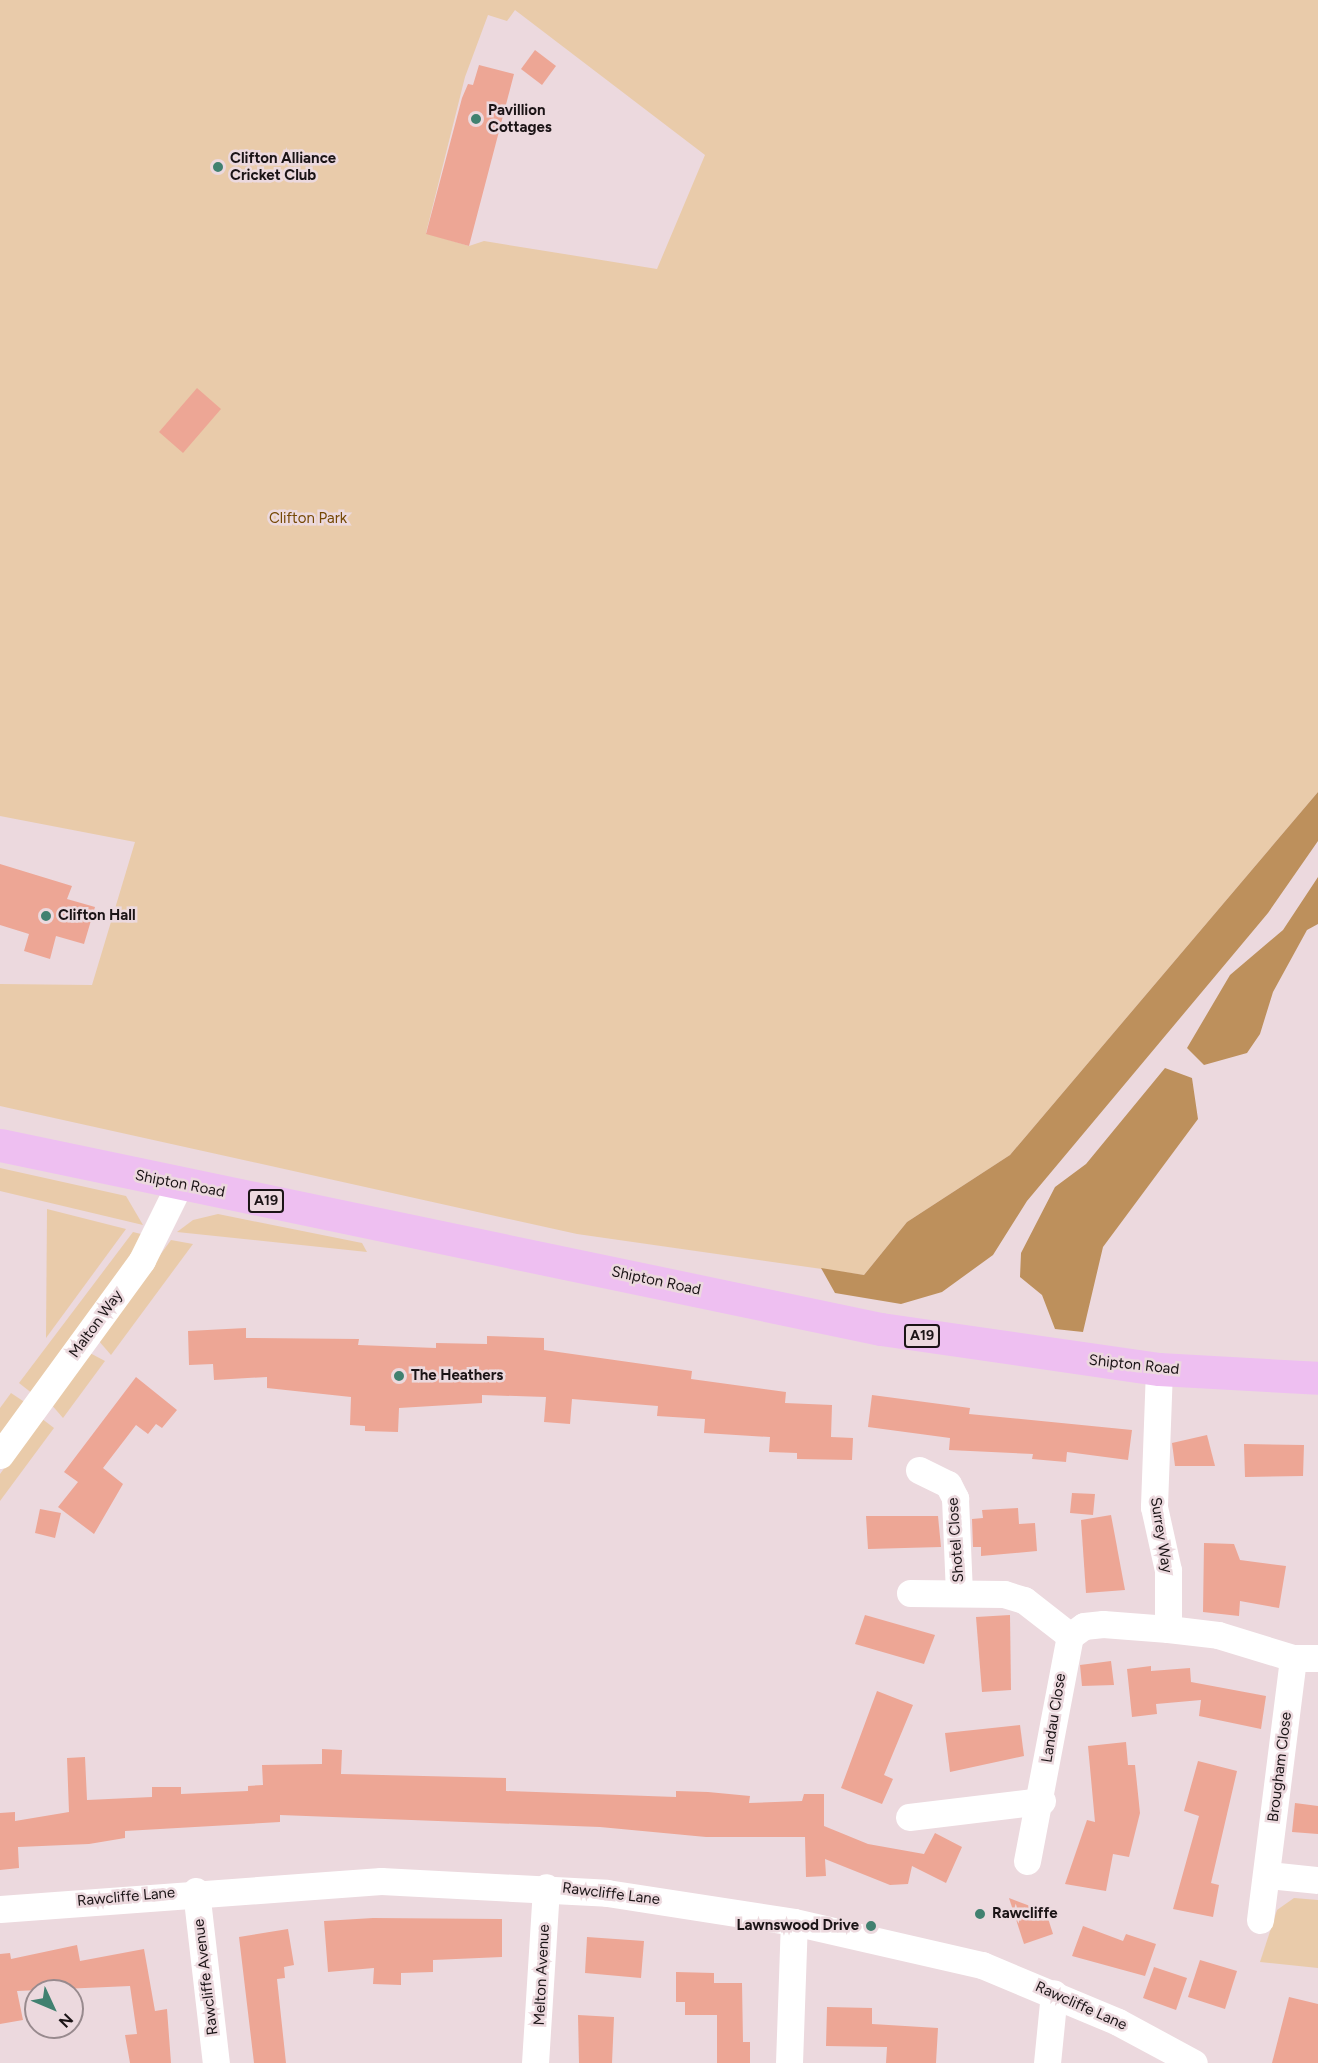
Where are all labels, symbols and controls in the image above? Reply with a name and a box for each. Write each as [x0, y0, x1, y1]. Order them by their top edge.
place label: Pavillion Cottages [488, 101, 552, 136]
marker: Pavillion Cottages [469, 112, 483, 126]
place label: Clifton Alliance Cricket Club [230, 149, 336, 184]
marker: Clifton Alliance Cricket Club [211, 160, 225, 174]
park label: Clifton Park [269, 510, 347, 528]
place label: Clifton Hall [58, 907, 136, 925]
marker: Clifton Hall [39, 909, 53, 923]
street label: Shipton Road [134, 1166, 226, 1202]
road number: A19 [246, 1190, 286, 1212]
street label: Shipton Road [610, 1263, 702, 1299]
street label: Malton Way [65, 1287, 127, 1361]
road number: A19 [902, 1325, 942, 1347]
street label: Shipton Road [1088, 1351, 1180, 1379]
place label: The Heathers [411, 1367, 503, 1385]
marker: The Heathers [392, 1369, 406, 1383]
street label: Surrey Way [1146, 1496, 1176, 1574]
street label: Shotel Close [944, 1497, 968, 1583]
street label: Landau Close [1038, 1672, 1070, 1764]
street label: Brougham Close [1264, 1711, 1296, 1823]
street label: Rawcliffe Lane [561, 1879, 661, 1909]
street label: Rawcliffe Lane [76, 1884, 176, 1910]
place label: Rawcliffe [992, 1905, 1057, 1923]
marker: Rawcliffe [973, 1907, 987, 1921]
place label: Lawnswood Drive [736, 1917, 859, 1935]
street label: Rawcliffe Avenue [190, 1918, 222, 2036]
marker: Lawnswood Drive [864, 1919, 878, 1933]
street label: Melton Avenue [530, 1924, 554, 2026]
street label: Rawcliffe Lane [1032, 1978, 1130, 2034]
north arrow [24, 1979, 84, 2039]
text: N [55, 2009, 77, 2032]

